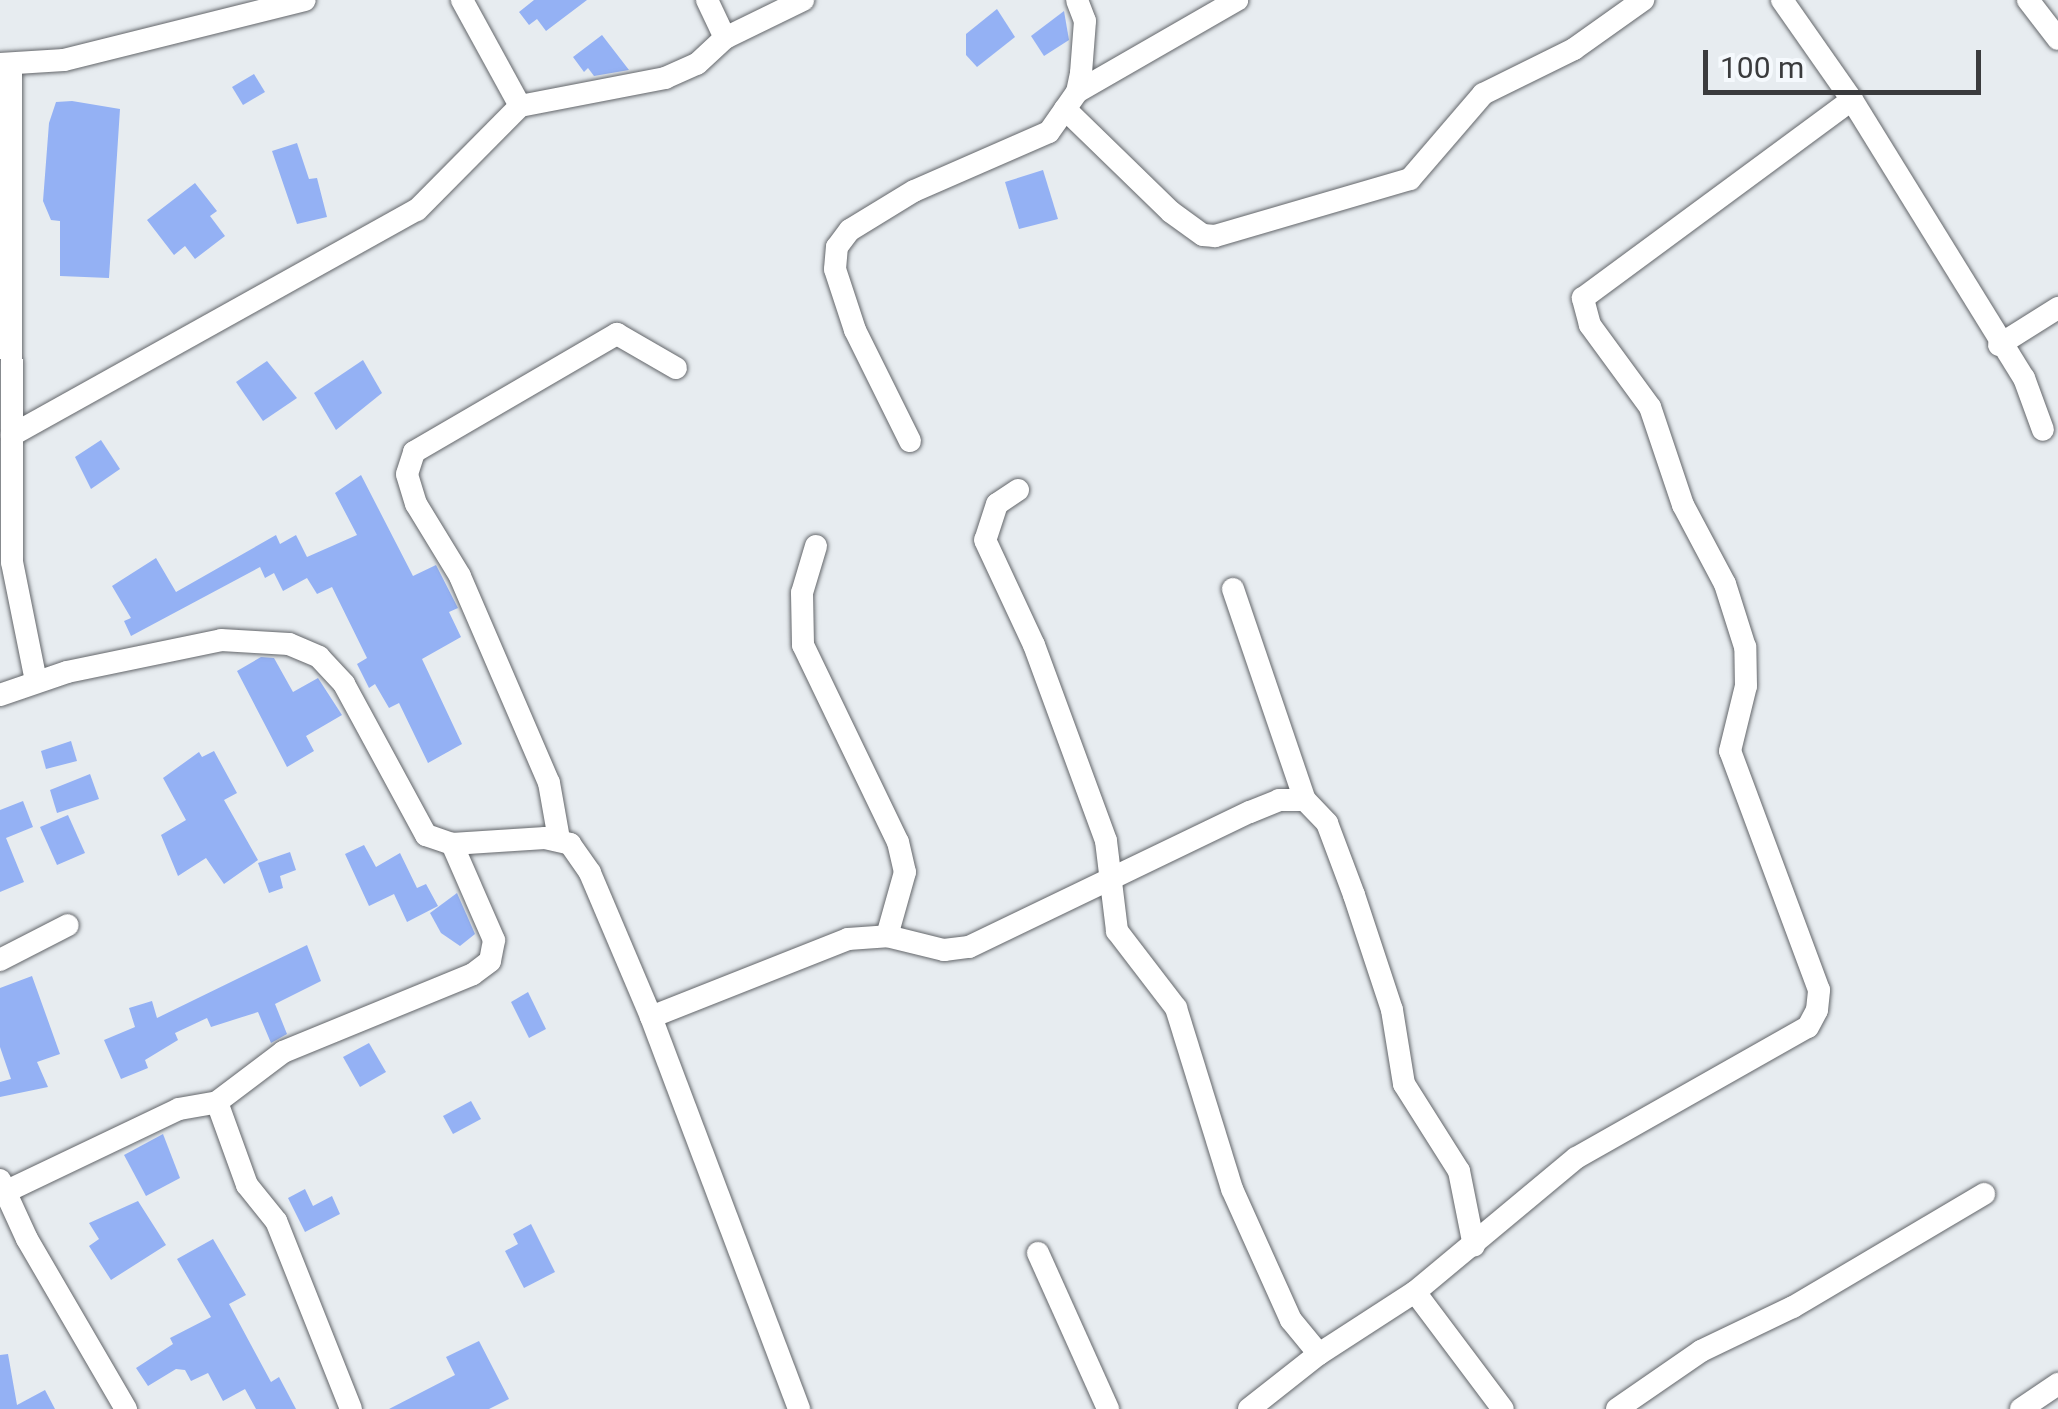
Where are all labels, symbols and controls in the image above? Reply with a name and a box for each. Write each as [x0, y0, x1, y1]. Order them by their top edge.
scale bar [1708, 30, 1986, 92]
text: 100 m [1720, 50, 1804, 85]

